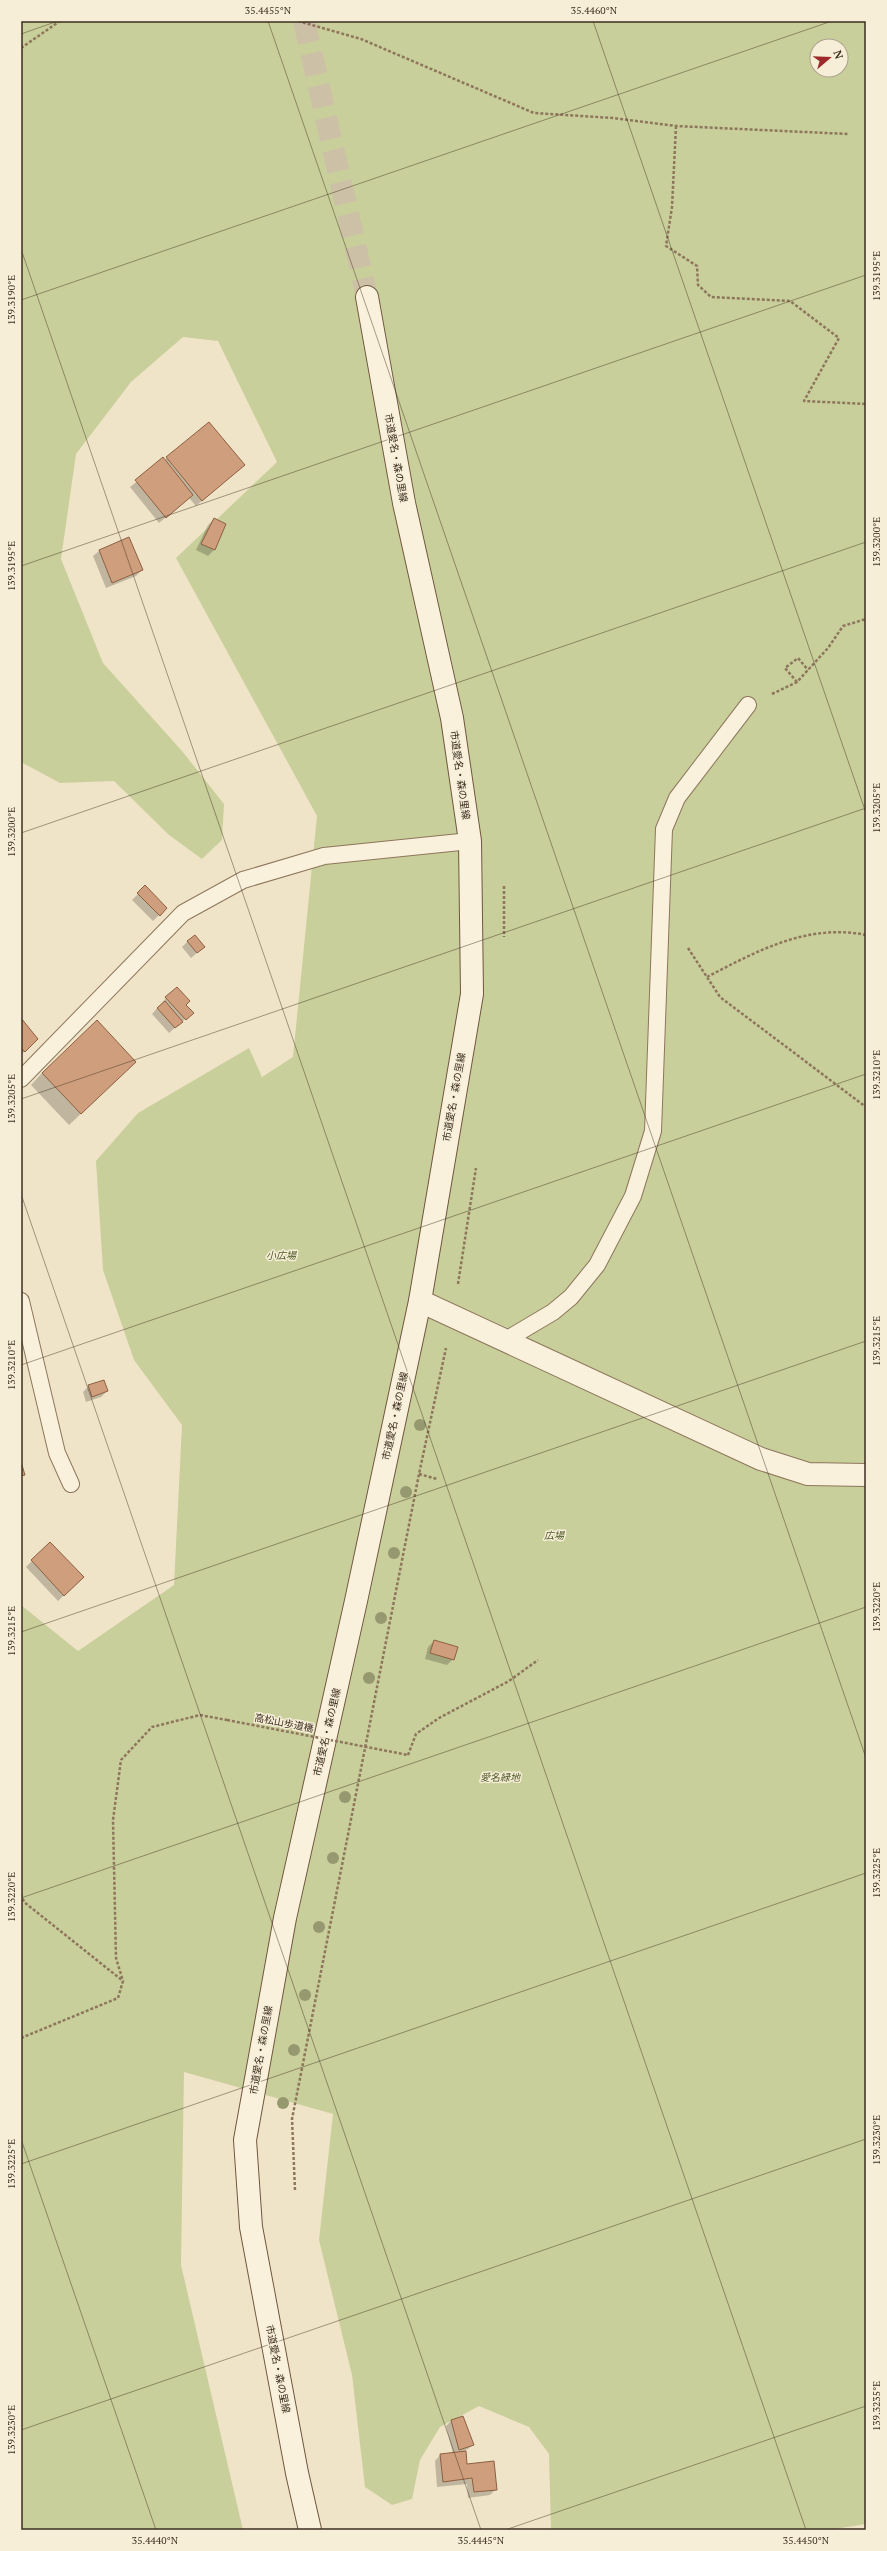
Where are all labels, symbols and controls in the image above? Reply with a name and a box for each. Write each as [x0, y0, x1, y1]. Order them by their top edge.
text: 35.4455°N [245, 4, 292, 17]
text: 35.4460°N [571, 4, 618, 17]
north arrow [809, 38, 849, 78]
text: N [830, 49, 847, 62]
text: 139.3195°E [870, 251, 883, 301]
text: 139.3190°E [5, 275, 18, 325]
street label: 市道愛名・森の里線 [382, 413, 410, 503]
text: 139.3200°E [870, 517, 883, 567]
text: 139.3195°E [5, 541, 18, 591]
street label: 市道愛名・森の里線 [447, 730, 473, 820]
text: 139.3205°E [870, 783, 883, 833]
text: 139.3200°E [5, 807, 18, 857]
text: 139.3210°E [870, 1050, 883, 1100]
street label: 市道愛名・森の里線 [440, 1052, 468, 1142]
text: 139.3205°E [5, 1074, 18, 1124]
park label: 小広場 [266, 1249, 297, 1262]
text: 139.3215°E [870, 1316, 883, 1366]
text: 139.3210°E [5, 1340, 18, 1390]
street label: 市道愛名・森の里線 [379, 1371, 411, 1461]
park label: 広場 [544, 1529, 565, 1542]
text: 139.3220°E [870, 1582, 883, 1632]
text: 139.3215°E [5, 1606, 18, 1656]
street label: 市道愛名・森の里線 [311, 1687, 343, 1777]
street label: 高松山歩道橋 [253, 1711, 315, 1735]
park label: 愛名緑地 [480, 1771, 521, 1784]
text: 139.3225°E [870, 1848, 883, 1898]
text: 139.3220°E [5, 1872, 18, 1922]
street label: 市道愛名・森の里線 [247, 2005, 275, 2095]
text: 139.3230°E [870, 2115, 883, 2165]
text: 139.3225°E [5, 2139, 18, 2189]
street label: 市道愛名・森の里線 [263, 2324, 293, 2414]
text: 139.3235°E [870, 2381, 883, 2431]
text: 139.3230°E [5, 2405, 18, 2455]
text: 35.4440°N [132, 2534, 179, 2547]
text: 35.4445°N [458, 2534, 505, 2547]
text: 35.4450°N [783, 2534, 830, 2547]

